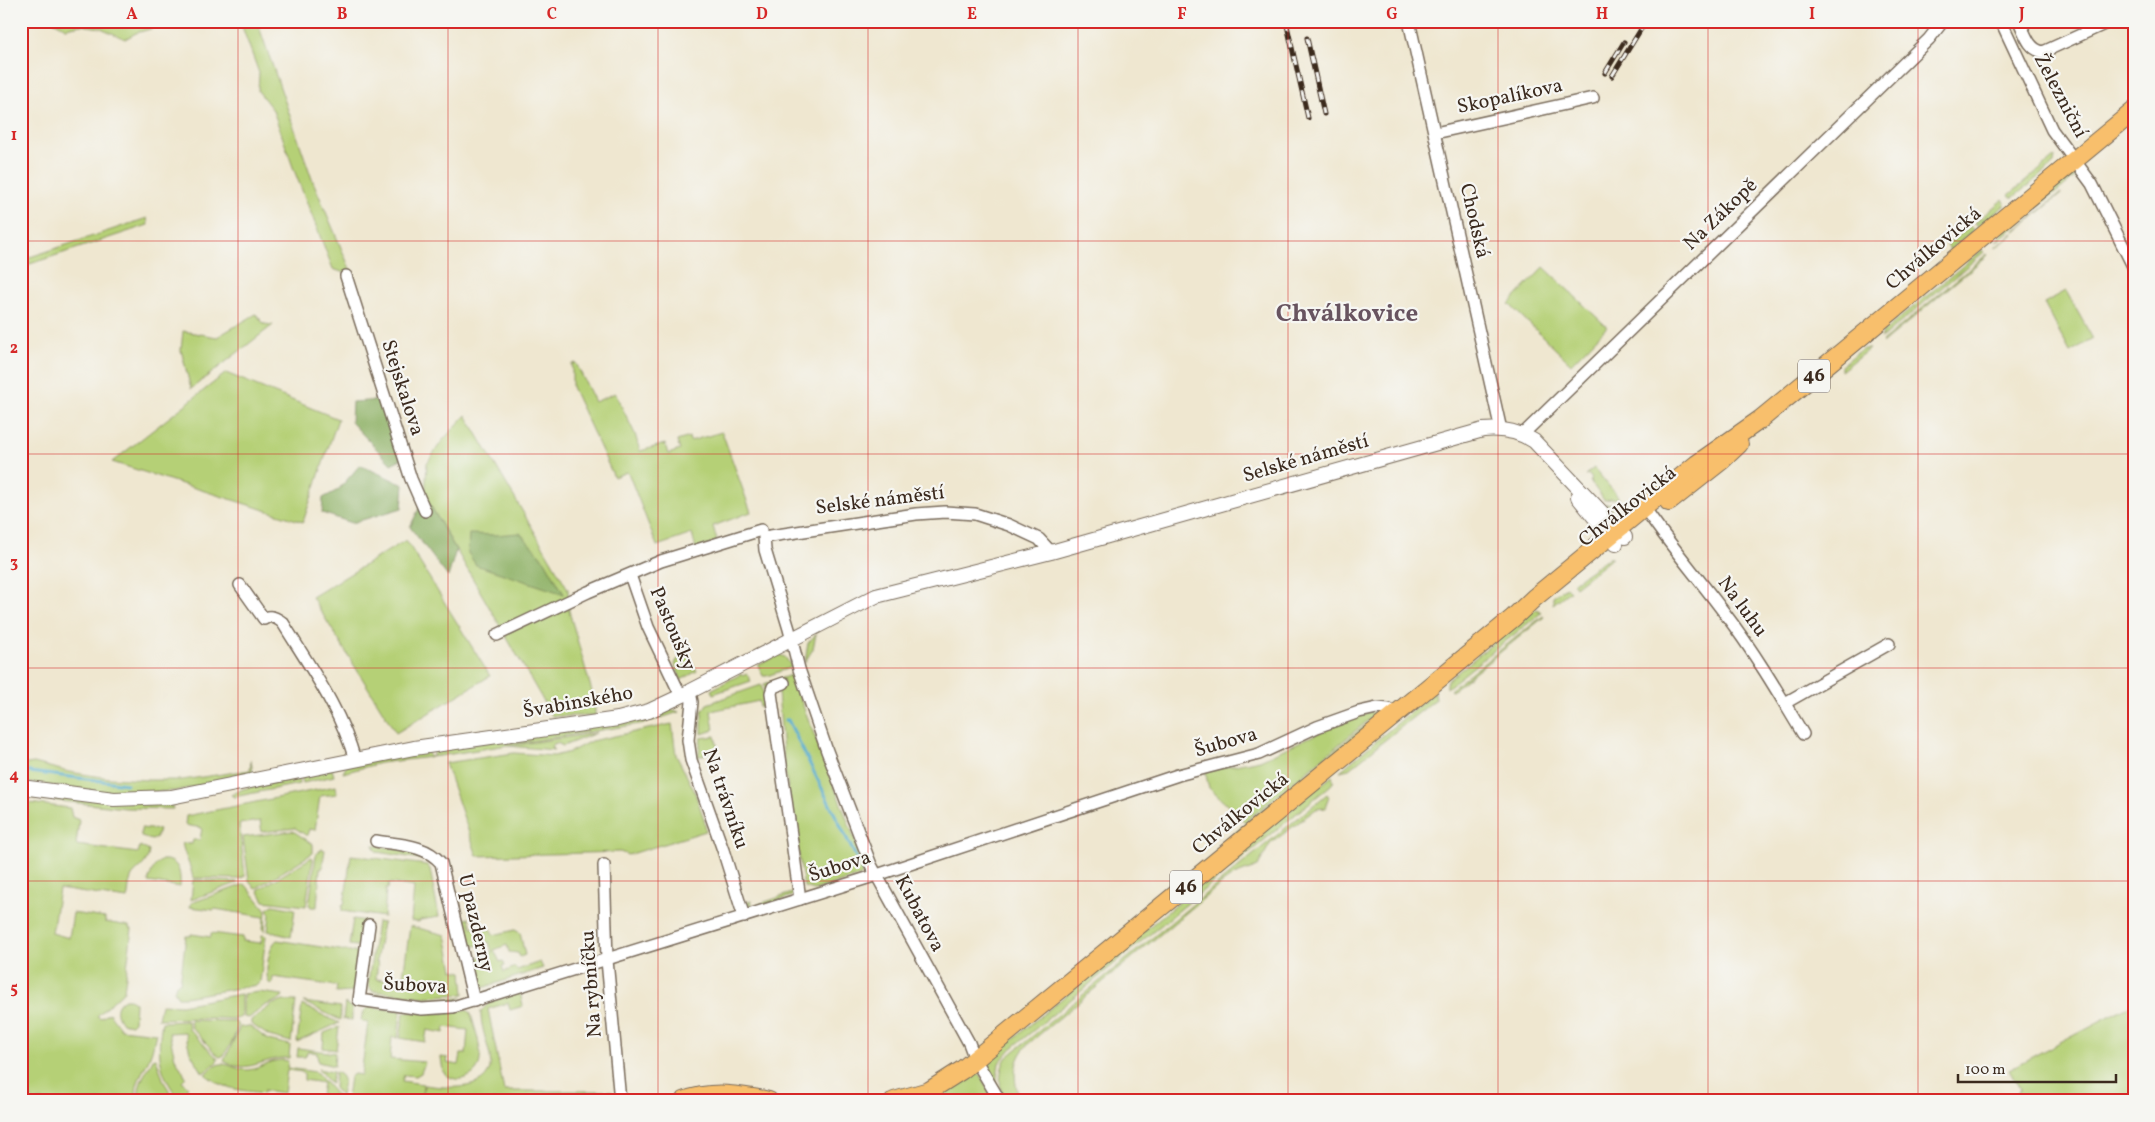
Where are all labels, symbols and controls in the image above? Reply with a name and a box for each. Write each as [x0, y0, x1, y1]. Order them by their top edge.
text: A [126, 4, 138, 26]
text: B [337, 4, 348, 26]
text: C [547, 4, 557, 26]
text: D [756, 4, 768, 26]
text: E [967, 4, 977, 26]
text: F [1177, 4, 1187, 26]
text: G [1386, 4, 1398, 26]
text: H [1596, 4, 1608, 26]
text: I [1809, 4, 1815, 26]
text: J [2018, 4, 2025, 26]
street label: Železniční [2026, 49, 2094, 143]
street label: Skopalíkova [1455, 72, 1565, 122]
text: 1 [11, 125, 17, 147]
street label: Na Zákopě [1678, 172, 1764, 258]
street label: Chodská [1452, 181, 1496, 261]
street label: Chválkovická [1880, 200, 1988, 298]
district label: Chválkovice [1276, 297, 1418, 332]
street label: Stejskalova [373, 336, 431, 440]
text: 2 [10, 338, 18, 360]
road number: 46 [1798, 360, 1830, 392]
street label: Selské náměstí [1240, 428, 1372, 490]
street label: Chválkovická [1573, 460, 1683, 554]
street label: Selské náměstí [814, 479, 946, 523]
text: 3 [10, 552, 18, 574]
street label: Na luhu [1710, 571, 1774, 643]
street label: Pastoušky [642, 582, 702, 676]
street label: Švabinského [521, 680, 635, 726]
street label: Šubova [1191, 721, 1261, 765]
street label: Na trávníku [695, 745, 755, 853]
text: 4 [9, 765, 19, 787]
street label: Chválkovická [1186, 766, 1296, 862]
street label: Šubova [805, 844, 875, 890]
road number: 46 [1170, 870, 1202, 904]
street label: U pazderny [450, 871, 500, 975]
street label: Kubatova [887, 871, 951, 957]
street label: Na rybníčku [574, 929, 610, 1039]
street label: Šubova [382, 970, 448, 1002]
text: 5 [10, 978, 18, 1000]
scale bar [1958, 1052, 2115, 1084]
text: 100 m [1965, 1060, 2005, 1081]

